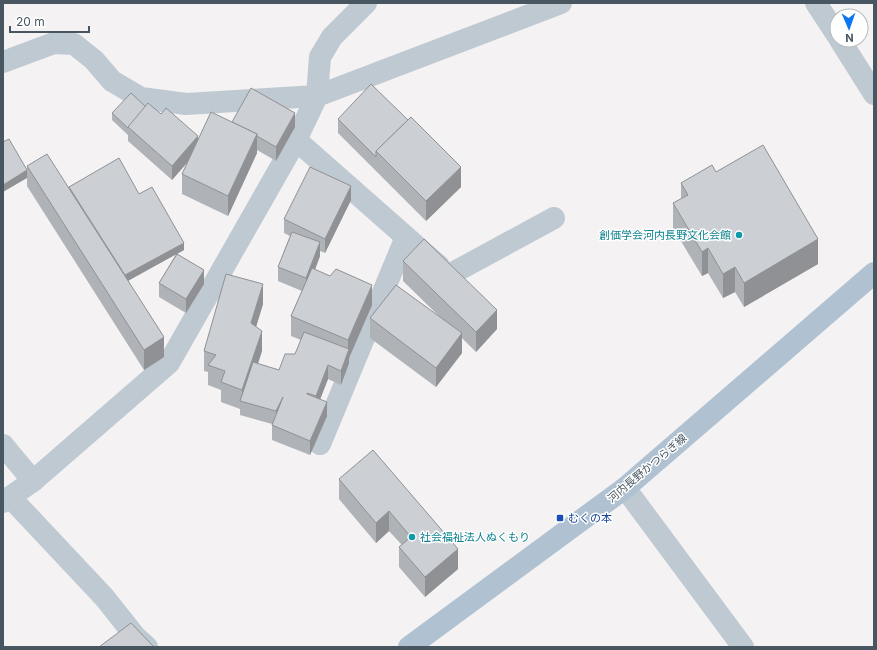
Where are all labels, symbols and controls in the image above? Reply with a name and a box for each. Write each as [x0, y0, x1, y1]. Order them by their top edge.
scale bar [10, 8, 89, 34]
north arrow [829, 8, 869, 48]
text: 20 m [16, 14, 45, 29]
text: N [845, 31, 854, 45]
place label: 創価学会河内長野文化会館 [599, 228, 731, 242]
marker: 創価学会河内長野文化会館 [734, 230, 744, 240]
street label: 河内長野かつらぎ線 [605, 431, 689, 505]
place label: むくの本 [568, 511, 612, 525]
marker: むくの本 [555, 513, 565, 523]
place label: 社会福祉法人ぬくもり [420, 530, 530, 544]
marker: 社会福祉法人ぬくもり [407, 532, 417, 542]

